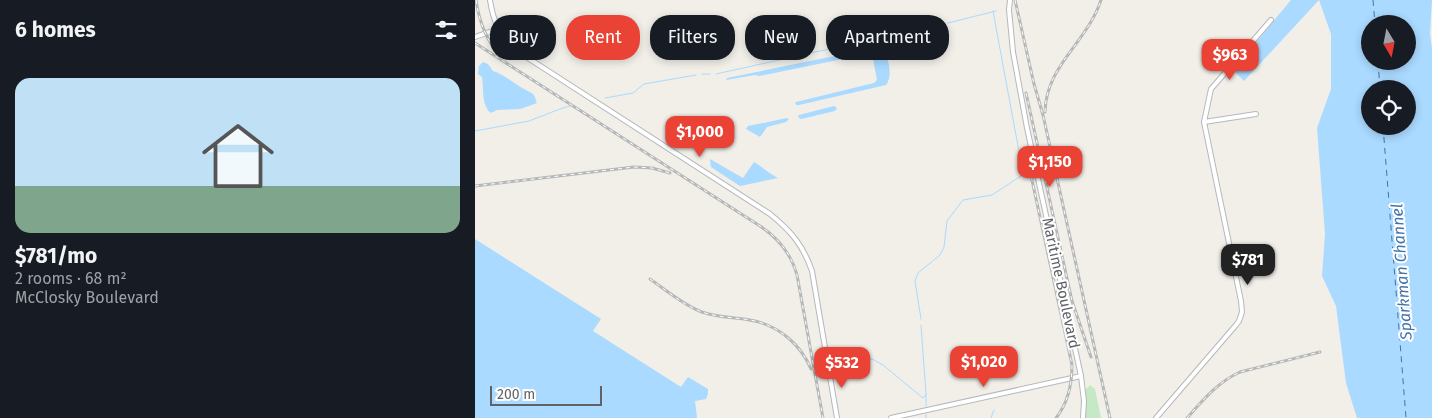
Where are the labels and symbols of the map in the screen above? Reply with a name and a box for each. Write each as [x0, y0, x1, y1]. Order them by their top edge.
north arrow [1361, 15, 1416, 70]
pin: $963 [1200, 38, 1260, 81]
pin: $1,000 [659, 116, 741, 158]
pin: $1,150 [1009, 146, 1091, 188]
water label: Sparkman Channel [1387, 203, 1416, 342]
street label: Maritime Boulevard [1038, 216, 1084, 350]
pin: $781 [1218, 244, 1278, 286]
pin: $532 [812, 346, 872, 389]
pin: $1,020 [943, 346, 1025, 388]
scale bar [490, 383, 603, 406]

